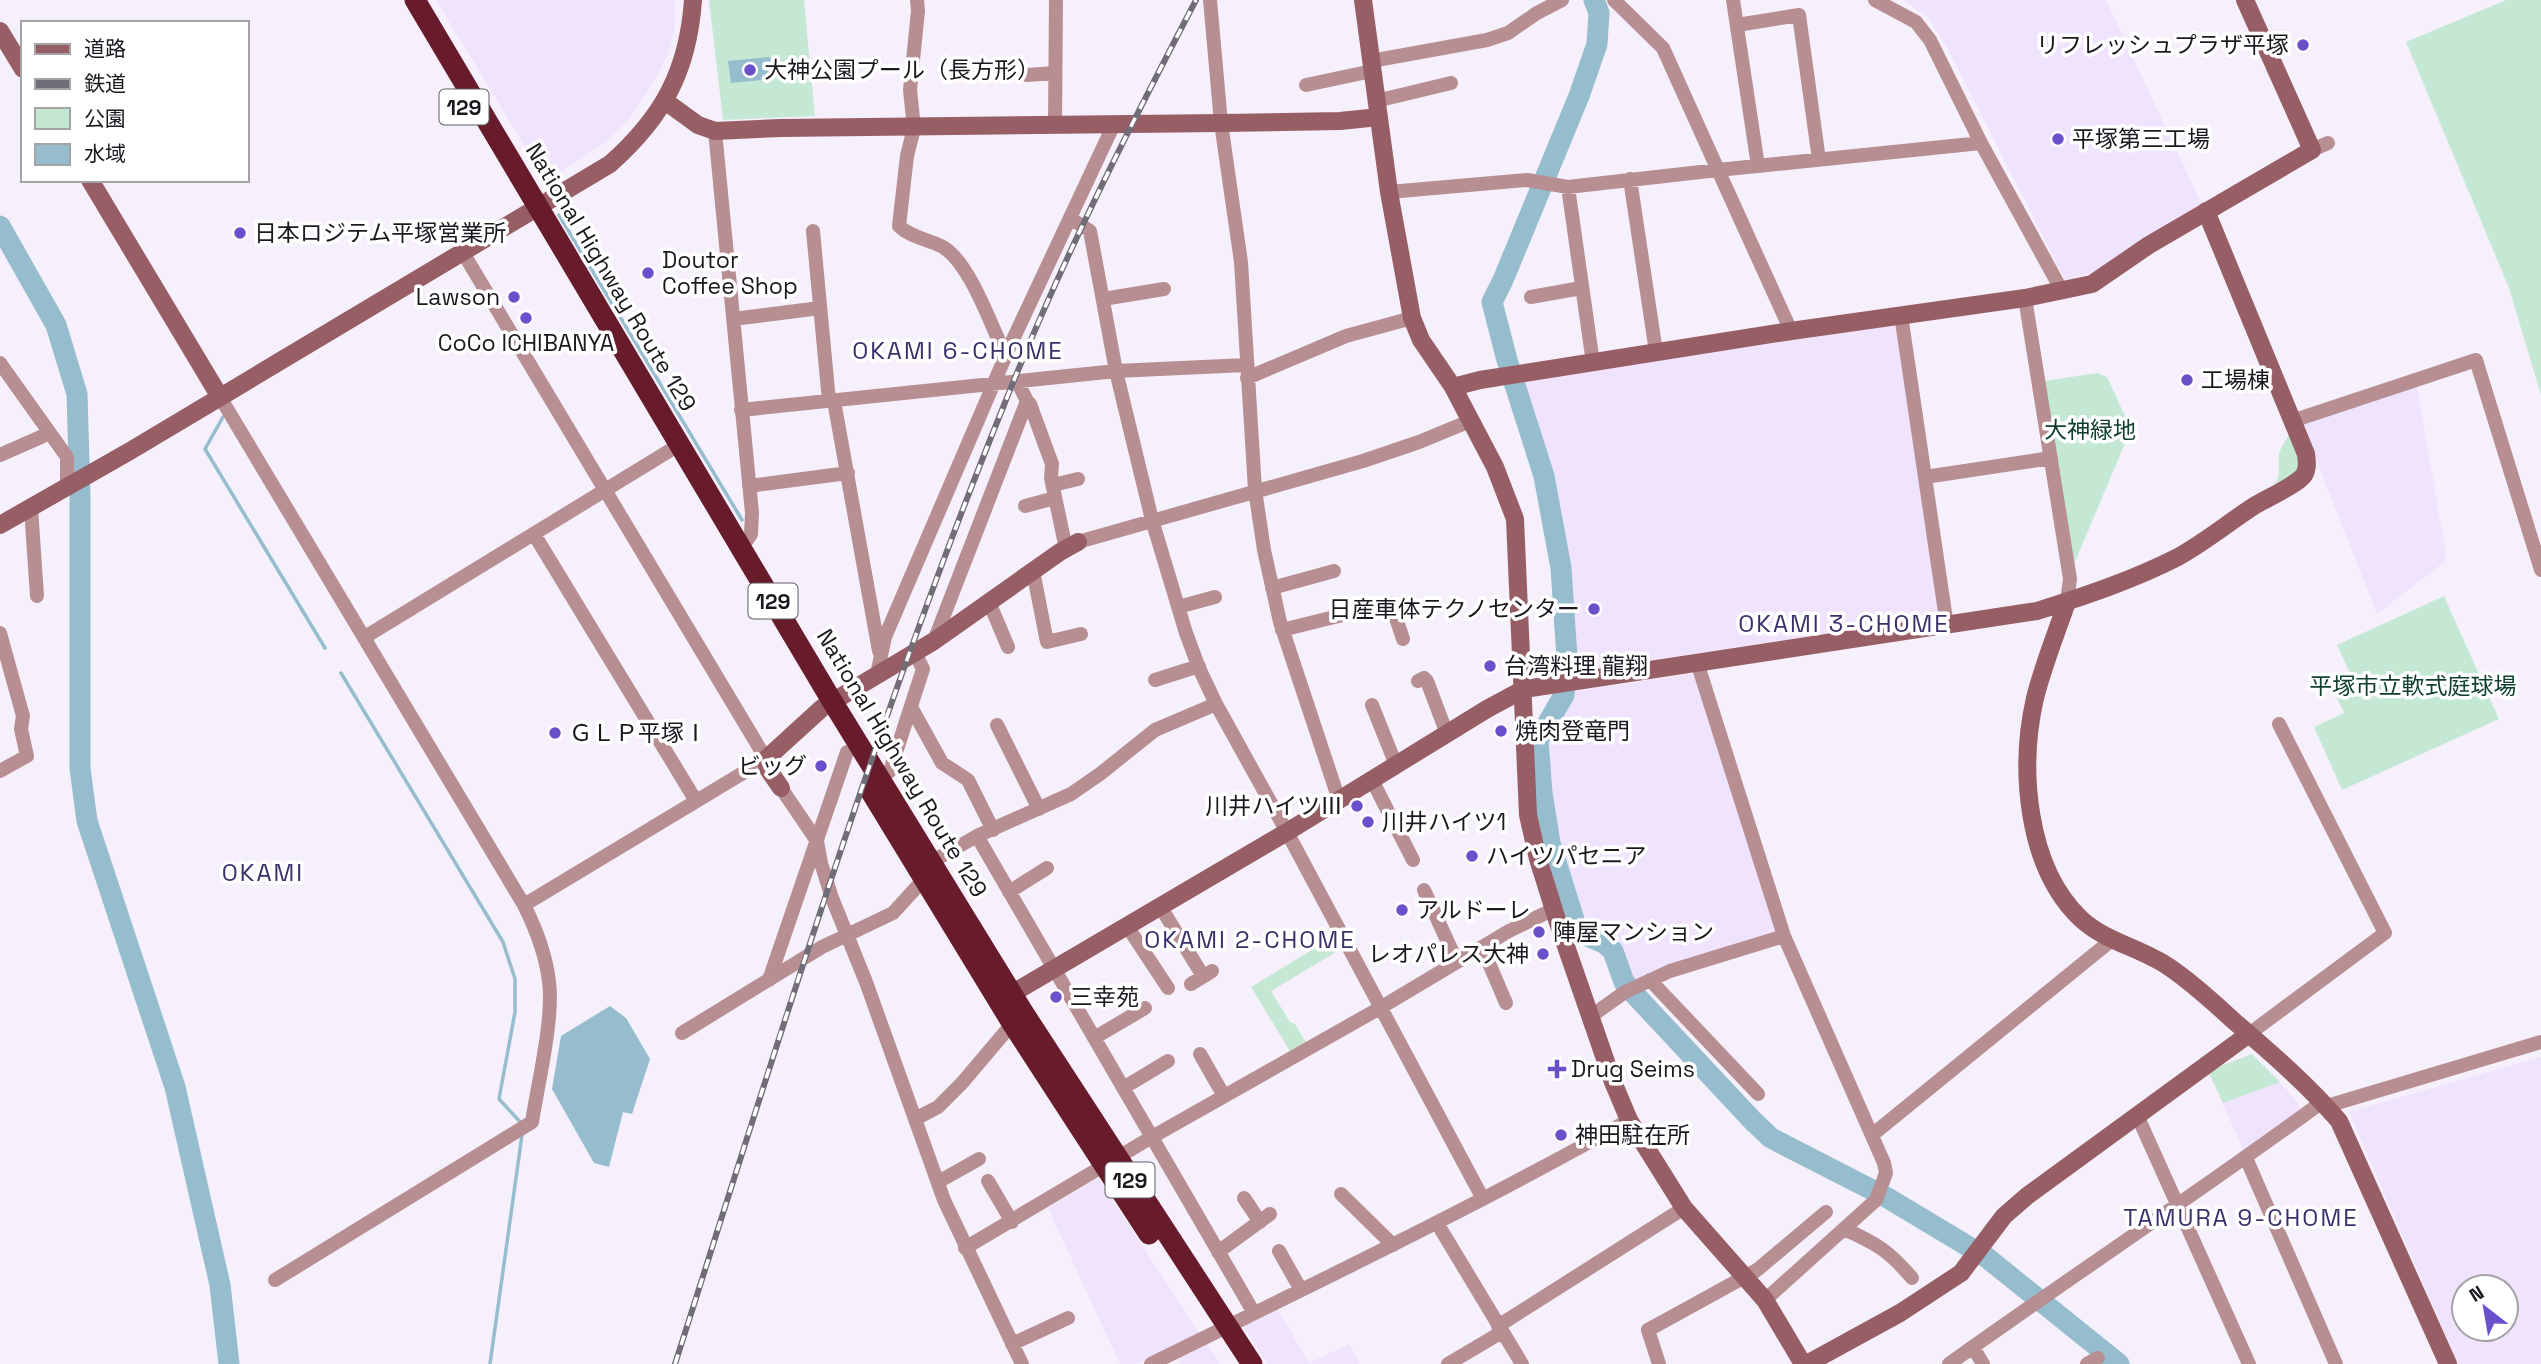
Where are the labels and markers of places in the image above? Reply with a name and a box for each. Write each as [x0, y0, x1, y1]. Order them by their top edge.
place label: リフレッシュプラザ平塚 [2036, 30, 2289, 60]
marker: リフレッシュプラザ平塚 [2295, 37, 2311, 53]
place label: 大神公園プール（長方形） [764, 55, 1040, 85]
marker: 大神公園プール（長方形） [742, 62, 758, 78]
place label: 平塚第三工場 [2072, 124, 2210, 154]
marker: 平塚第三工場 [2050, 131, 2066, 147]
place label: 日本ロジテム平塚営業所 [254, 218, 506, 248]
marker: 日本ロジテム平塚営業所 [232, 225, 248, 241]
place label: Doutor Coffee Shop [662, 245, 798, 301]
marker: Doutor Coffee Shop [640, 265, 656, 281]
place label: Lawson [416, 282, 500, 312]
marker: Lawson [506, 289, 522, 305]
marker: CoCo ICHIBANYA [518, 310, 534, 326]
place label: CoCo ICHIBANYA [438, 328, 614, 358]
place label: 工場棟 [2201, 365, 2270, 395]
marker: 工場棟 [2179, 372, 2195, 388]
place label: 日産車体テクノセンター [1328, 594, 1580, 624]
marker: 日産車体テクノセンター [1586, 601, 1602, 617]
place label: 台湾料理 龍翔 [1504, 651, 1648, 681]
marker: 台湾料理 龍翔 [1482, 658, 1498, 674]
place label: 焼肉登竜門 [1515, 716, 1630, 746]
place label: ＧＬＰ平塚Ⅰ [569, 718, 707, 748]
marker: 焼肉登竜門 [1493, 723, 1509, 739]
marker: ＧＬＰ平塚Ⅰ [547, 725, 563, 741]
place label: ビッグ [738, 751, 807, 781]
marker: ビッグ [813, 758, 829, 774]
place label: 川井ハイツⅢ [1205, 791, 1343, 821]
marker: 川井ハイツⅢ [1349, 798, 1365, 814]
place label: 川井ハイツ1 [1382, 807, 1506, 837]
marker: 川井ハイツ1 [1360, 814, 1376, 830]
place label: ハイツパセニア [1486, 841, 1647, 871]
marker: ハイツパセニア [1464, 848, 1480, 864]
place label: アルドーレ [1416, 895, 1531, 925]
marker: アルドーレ [1394, 902, 1410, 918]
place label: 陣屋マンション [1553, 917, 1714, 947]
marker: 陣屋マンション [1531, 924, 1547, 940]
place label: レオパレス大神 [1368, 939, 1529, 969]
marker: レオパレス大神 [1535, 946, 1551, 962]
place label: 三幸苑 [1070, 982, 1139, 1012]
marker: 三幸苑 [1048, 989, 1064, 1005]
place label: Drug Seims [1571, 1054, 1695, 1084]
marker: Drug Seims [1549, 1061, 1565, 1077]
place label: 神田駐在所 [1575, 1120, 1690, 1150]
marker: 神田駐在所 [1553, 1127, 1569, 1143]

